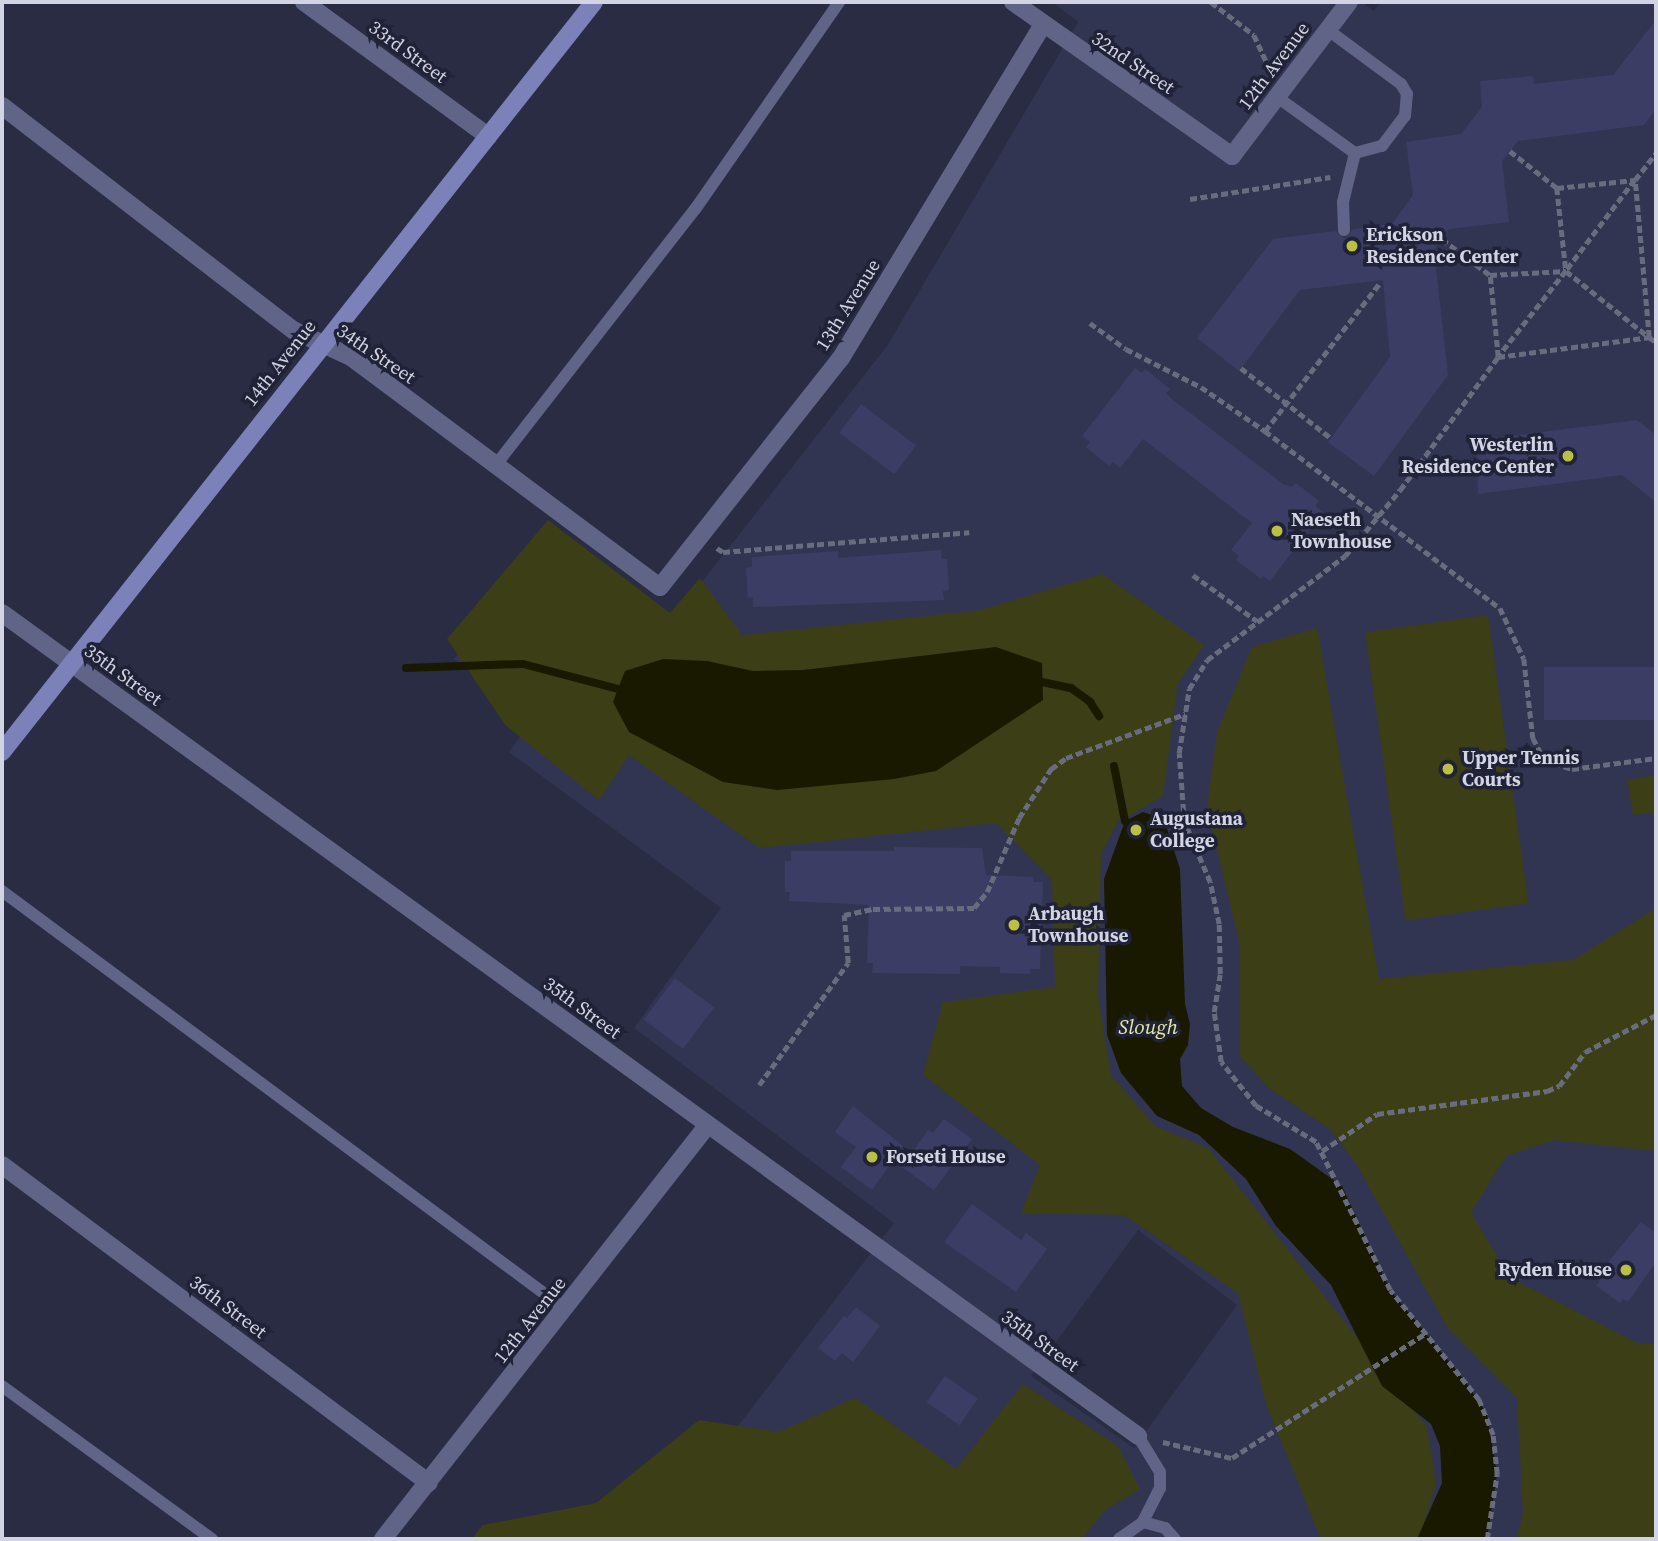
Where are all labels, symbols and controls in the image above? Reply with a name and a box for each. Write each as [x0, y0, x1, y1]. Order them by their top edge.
street label: 33rd Street [364, 16, 452, 88]
street label: 12th Avenue [1234, 18, 1314, 114]
street label: 32nd Street [1087, 27, 1179, 99]
place label: Erickson Residence Center [1366, 224, 1518, 268]
marker: Erickson Residence Center [1344, 238, 1360, 254]
street label: 13th Avenue [811, 255, 885, 355]
street label: 14th Avenue [239, 315, 321, 411]
street label: 34th Street [332, 319, 420, 389]
place label: Westerlin Residence Center [1402, 434, 1554, 478]
marker: Westerlin Residence Center [1560, 448, 1576, 464]
place label: Naeseth Townhouse [1291, 509, 1391, 553]
marker: Naeseth Townhouse [1269, 523, 1285, 539]
street label: 35th Street [80, 639, 166, 711]
place label: Upper Tennis Courts [1462, 747, 1579, 791]
marker: Upper Tennis Courts [1440, 761, 1456, 777]
place label: Augustana College [1150, 808, 1243, 852]
marker: Augustana College [1128, 822, 1144, 838]
place label: Arbaugh Townhouse [1028, 903, 1128, 947]
marker: Arbaugh Townhouse [1006, 917, 1022, 933]
street label: 35th Street [539, 972, 625, 1044]
water label: Slough [1118, 1014, 1178, 1040]
place label: Forseti House [886, 1146, 1006, 1168]
marker: Forseti House [864, 1149, 880, 1165]
place label: Ryden House [1498, 1259, 1612, 1281]
marker: Ryden House [1618, 1262, 1634, 1278]
street label: 36th Street [185, 1271, 271, 1343]
street label: 12th Avenue [489, 1272, 571, 1368]
street label: 35th Street [997, 1305, 1083, 1377]

